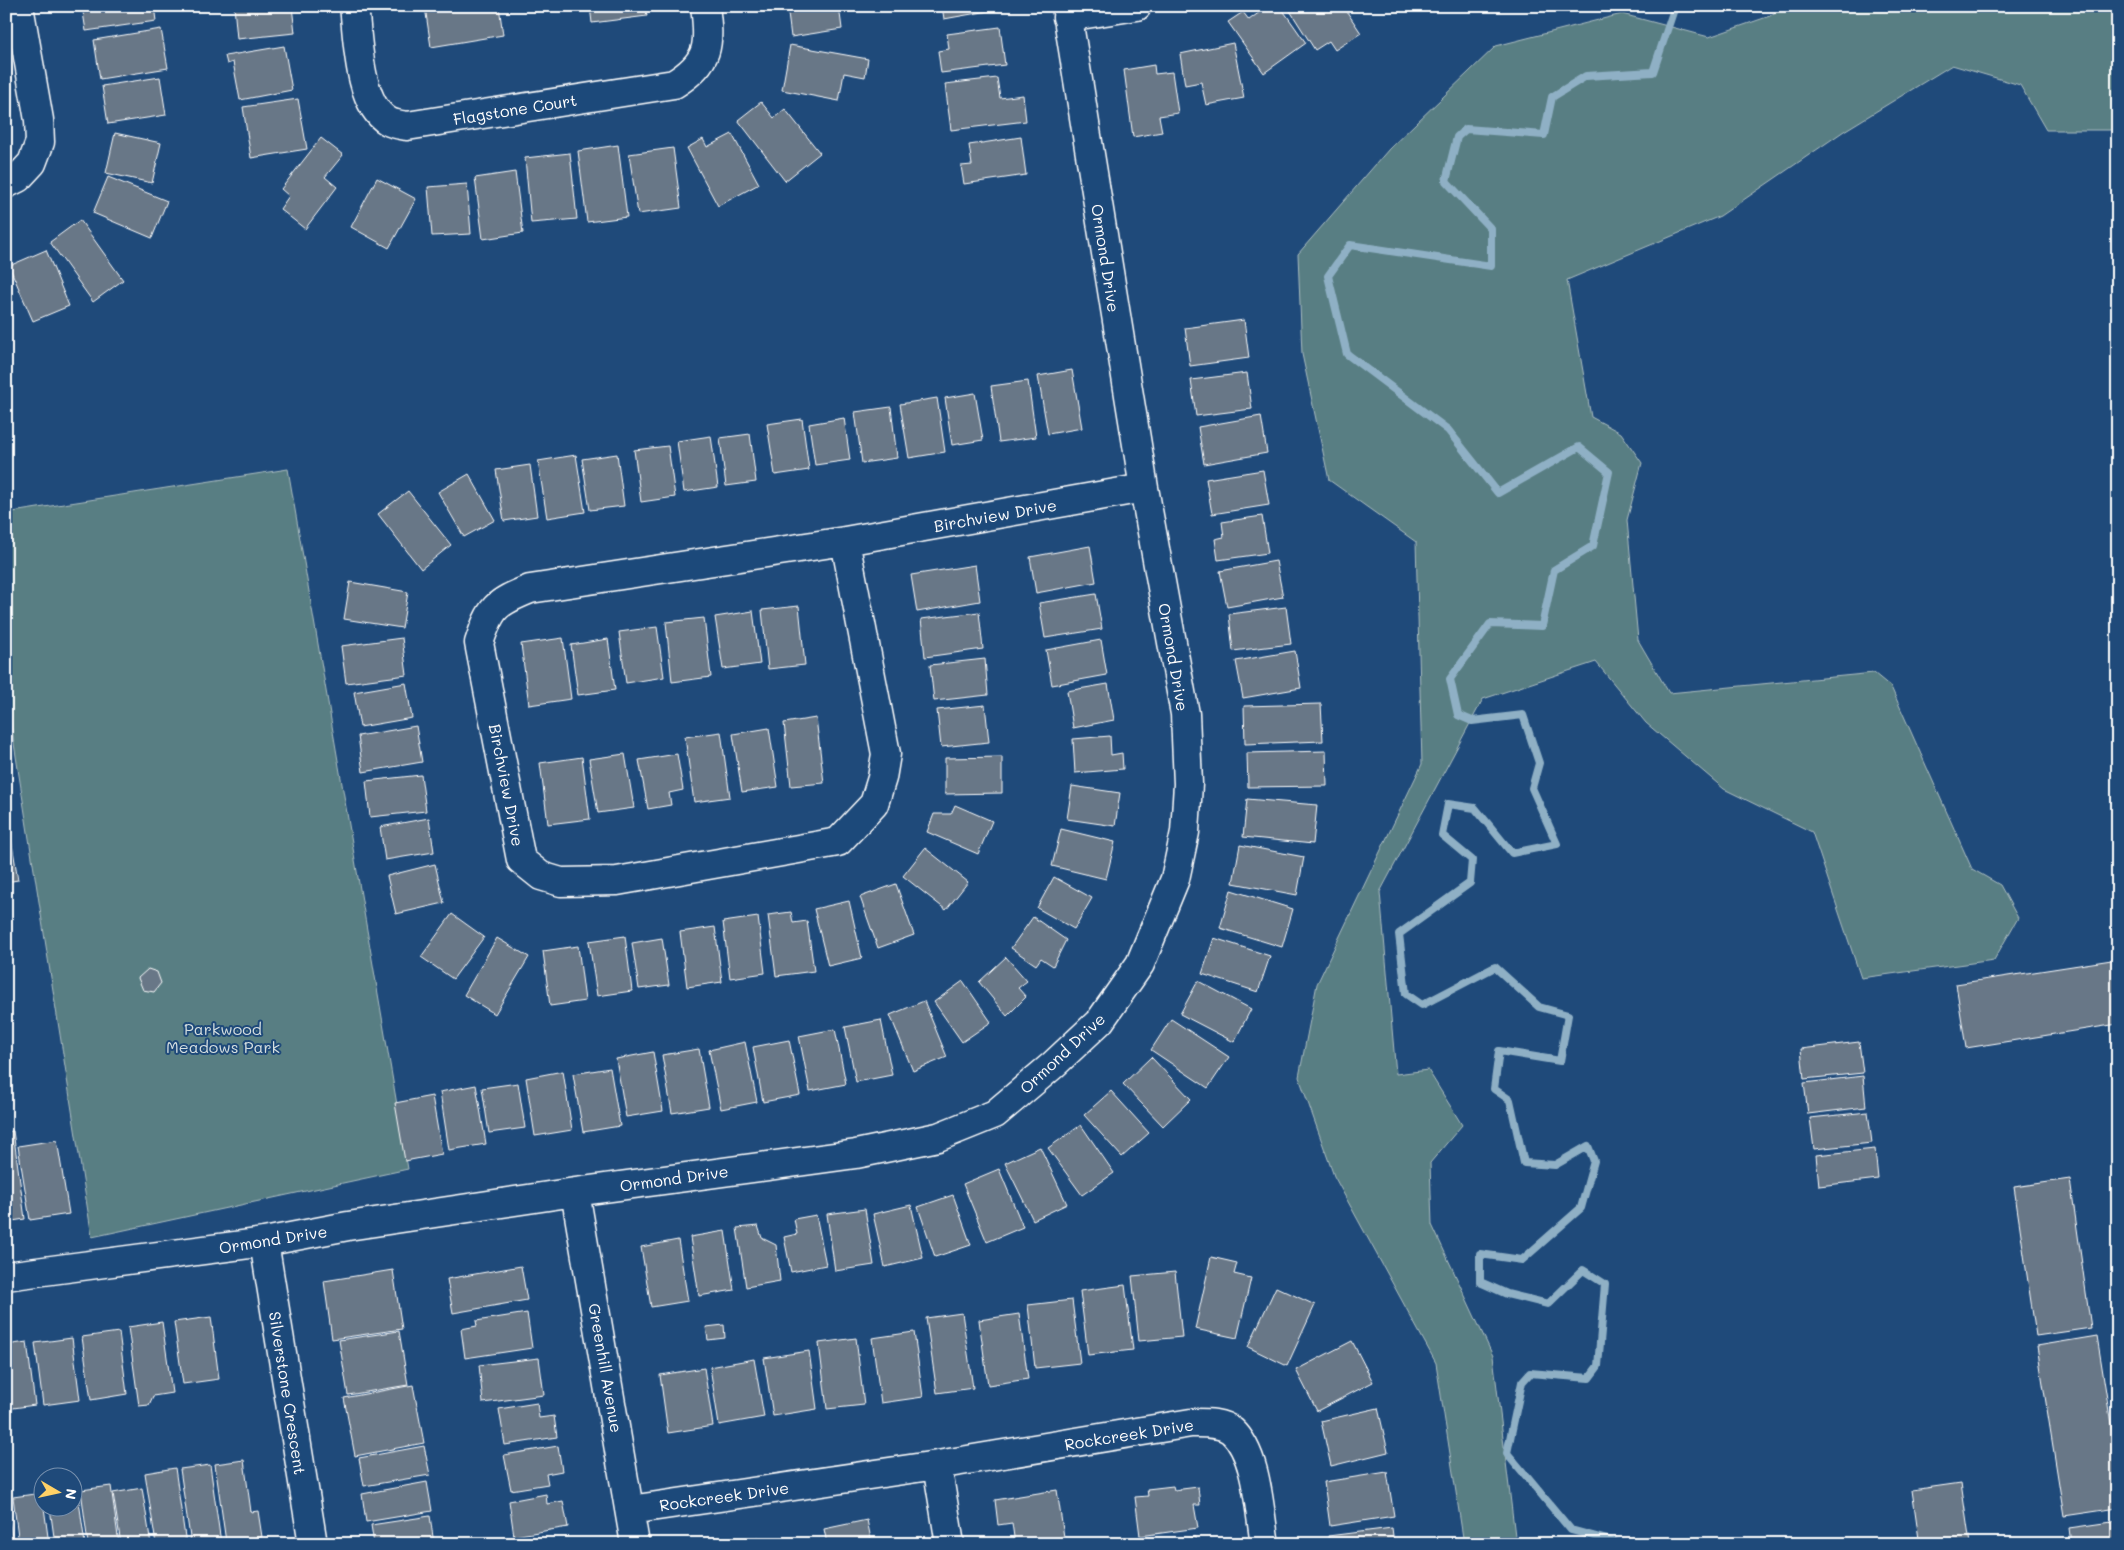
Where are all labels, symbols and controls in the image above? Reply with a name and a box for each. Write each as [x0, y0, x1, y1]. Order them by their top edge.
street label: Flagstone Court [452, 89, 578, 129]
street label: Ormond Drive [1087, 202, 1125, 314]
street label: Birchview Drive [932, 494, 1058, 536]
street label: Ormond Drive [1154, 601, 1194, 713]
street label: Birchview Drive [485, 722, 529, 848]
street label: Ormond Drive [1015, 1008, 1109, 1098]
park label: Parkwood Meadows Park [166, 1018, 280, 1057]
street label: Ormond Drive [618, 1160, 730, 1196]
street label: Ormond Drive [217, 1220, 329, 1258]
street label: Greenhill Avenue [584, 1302, 628, 1434]
street label: Silverstone Crescent [265, 1310, 311, 1476]
street label: Rockcreek Drive [1063, 1413, 1195, 1455]
north arrow [32, 1468, 82, 1518]
street label: Rockcreek Drive [658, 1476, 790, 1516]
text: N [61, 1487, 82, 1501]

